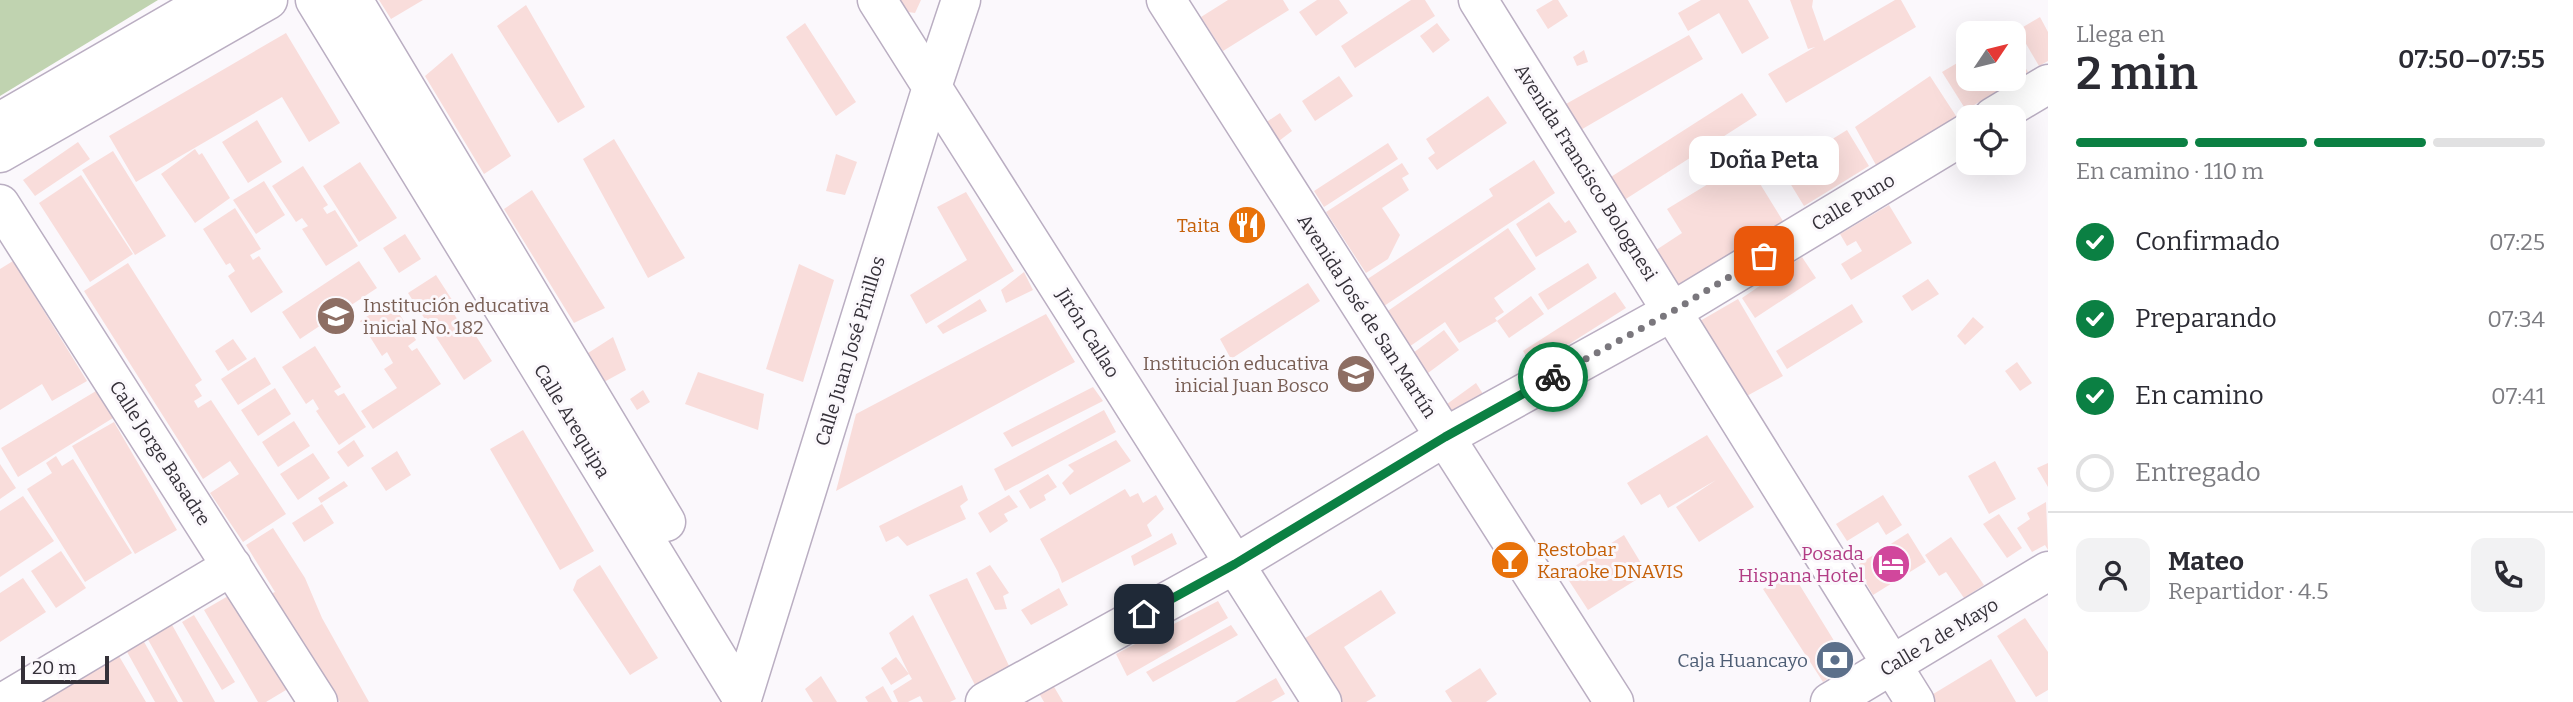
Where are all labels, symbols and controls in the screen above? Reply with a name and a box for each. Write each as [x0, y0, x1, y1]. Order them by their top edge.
text: Llega en [2076, 20, 2165, 48]
north arrow [1956, 21, 2026, 91]
map controls [1956, 21, 2026, 175]
text: 07:50–07:55 [2398, 44, 2545, 75]
text: 2 min [2076, 46, 2198, 101]
street label: Avenida Francisco Bolognesi [1510, 59, 1663, 285]
button: locate [1956, 105, 2026, 175]
callout: Doña Peta [1689, 137, 1839, 186]
text: Doña Peta [1709, 146, 1819, 174]
text: En camino · 110 m [2076, 157, 2264, 185]
street label: Calle Puno [1807, 168, 1899, 236]
restaurant icon: Taita [1226, 204, 1268, 246]
street label: Avenida José de San Martín [1292, 210, 1442, 422]
place label: Taita [1177, 214, 1221, 237]
icon: check [2076, 223, 2114, 261]
pin [1734, 226, 1794, 286]
text: Confirmado [2135, 226, 2280, 257]
text: 07:25 [2489, 228, 2545, 256]
icon: bag [1745, 237, 1783, 275]
street label: Calle Juan José Pinillos [810, 253, 890, 449]
street label: Jirón Callao [1051, 283, 1125, 382]
place label: Institución educativa inicial No. 182 [363, 294, 550, 339]
school or university icon: Institución educativa inicial No. 182 [315, 295, 357, 337]
icon: check [2076, 300, 2114, 338]
text: Preparando [2135, 303, 2277, 334]
text: 07:34 [2487, 305, 2545, 333]
courier [1518, 342, 1588, 412]
place label: Institución educativa inicial Juan Bosco [1143, 352, 1330, 397]
school or university icon: Institución educativa inicial Juan Bosco [1335, 353, 1377, 395]
icon: bike [1534, 358, 1572, 396]
street label: Calle Arequipa [529, 360, 615, 483]
street label: Calle Jorge Basadre [105, 376, 215, 530]
icon: check [2076, 377, 2114, 415]
text: En camino [2135, 380, 2264, 411]
text: 07:41 [2491, 382, 2545, 410]
text: Entregado [2135, 457, 2261, 488]
place label: Restobar Karaoke DNAVIS [1537, 538, 1684, 583]
button: person [2076, 538, 2150, 612]
button: phone [2471, 538, 2545, 612]
bar icon: Restobar Karaoke DNAVIS [1489, 539, 1531, 581]
place label: Posada Hispana Hotel [1738, 542, 1865, 587]
hotel icon: Posada Hispana Hotel [1870, 543, 1912, 585]
text: Mateo [2168, 546, 2244, 577]
text: Repartidor · 4.5 [2168, 577, 2329, 605]
pin [1114, 584, 1174, 644]
street label: Calle 2 de Mayo [1876, 593, 2002, 681]
icon: home [1125, 595, 1163, 633]
bank icon: Caja Huancayo [1814, 639, 1856, 681]
place label: Caja Huancayo [1677, 649, 1808, 672]
scale bar [21, 653, 108, 685]
text: 20 m [32, 656, 76, 679]

